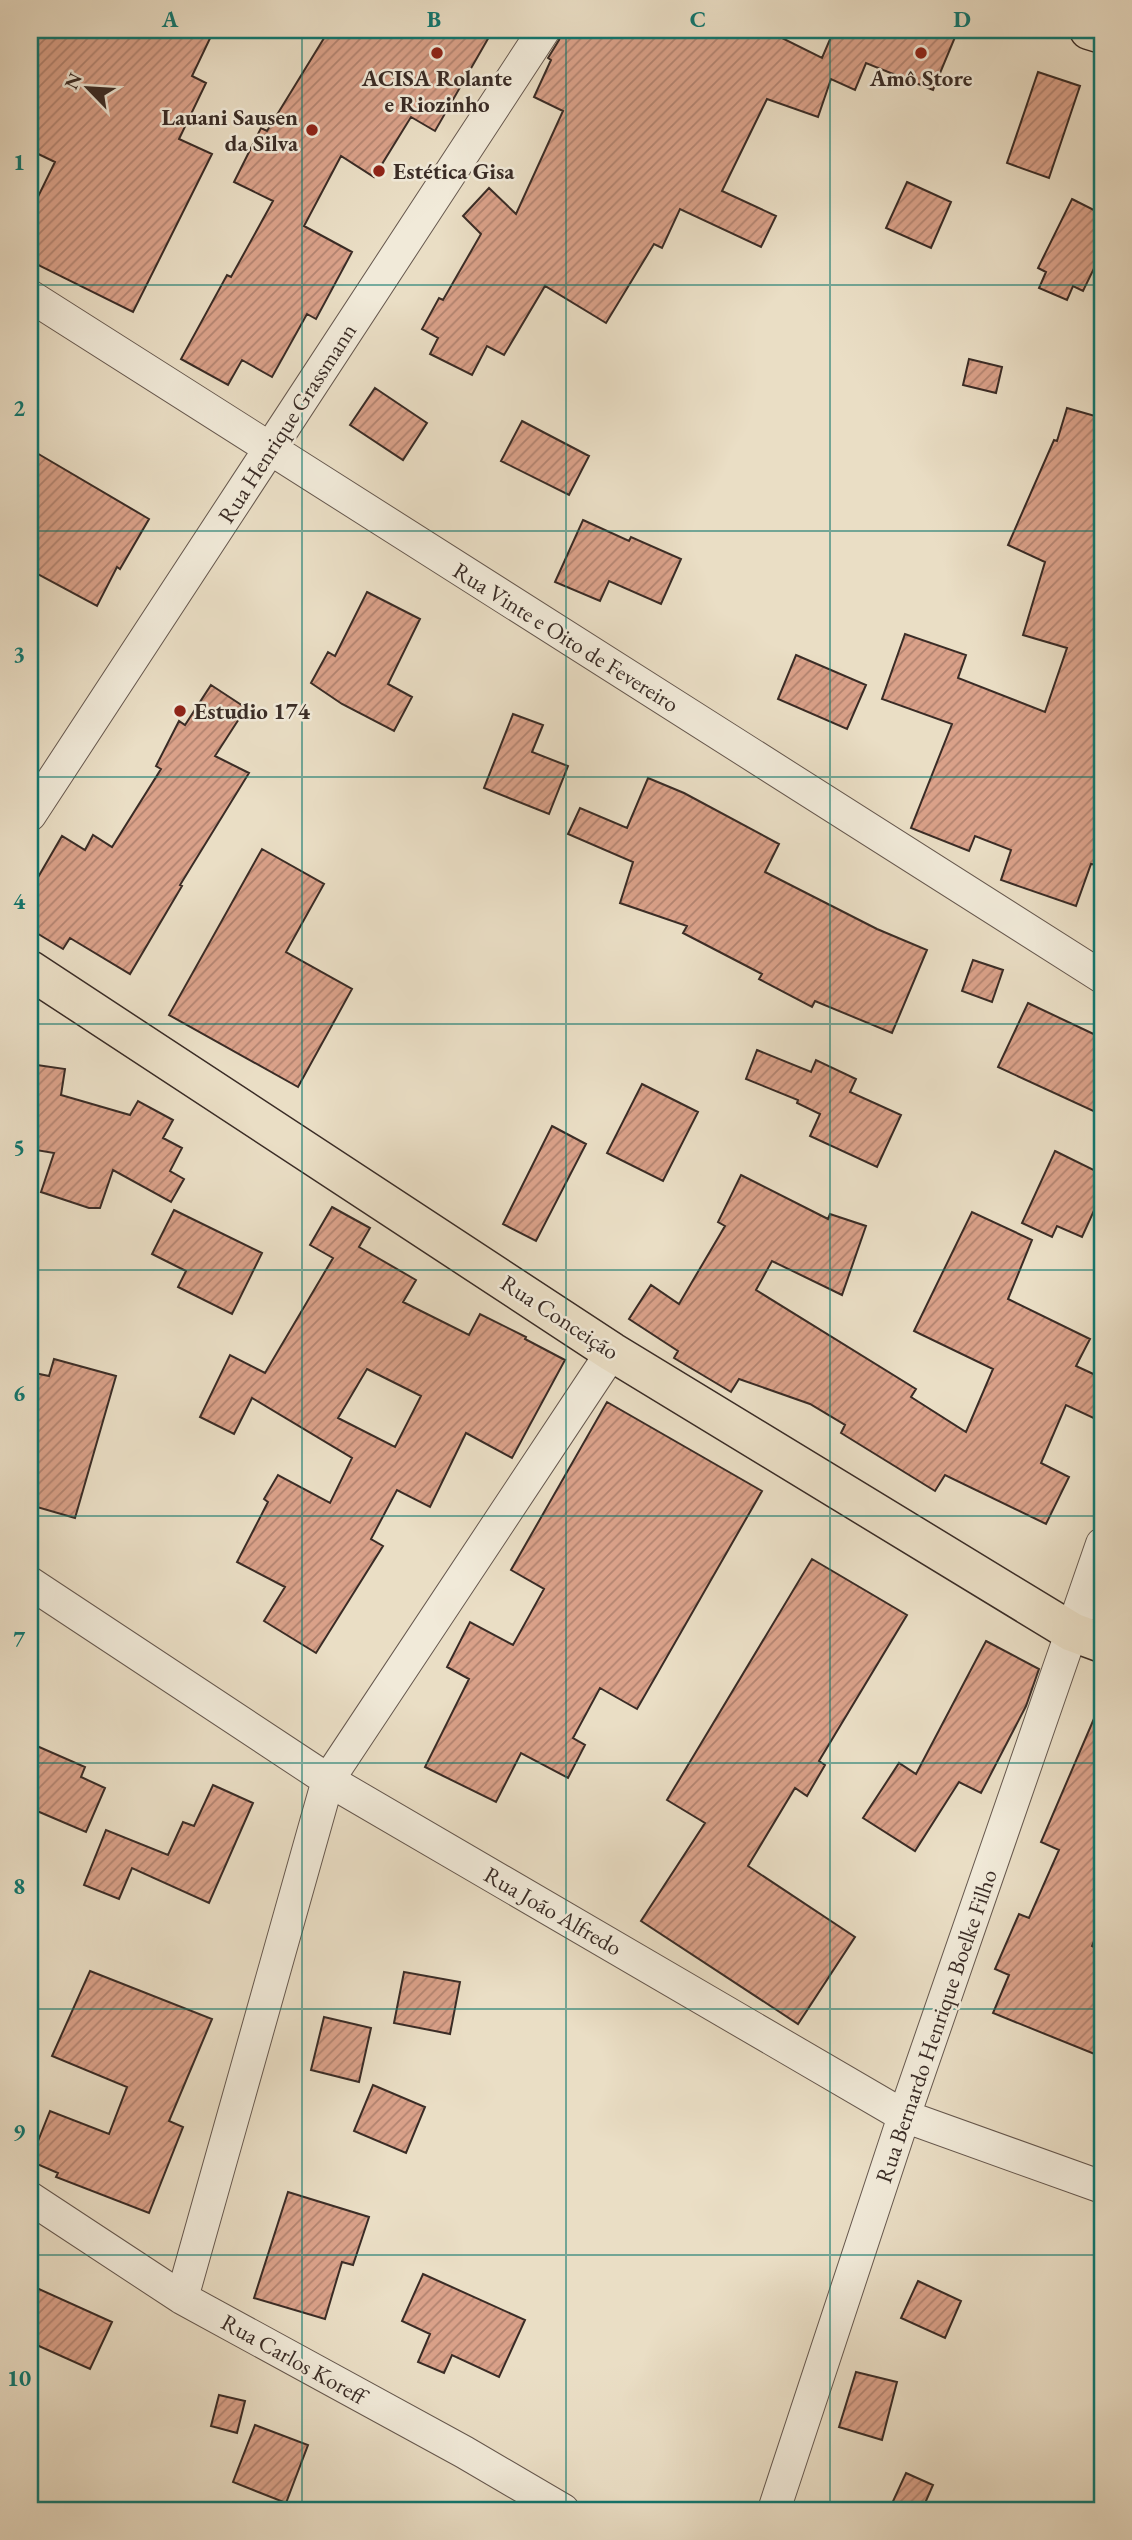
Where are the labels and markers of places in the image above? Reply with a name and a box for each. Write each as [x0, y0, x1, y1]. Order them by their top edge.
marker: ACISA Rolante e Riozinho [429, 45, 445, 61]
marker: Amô Store [913, 45, 929, 61]
place label: ACISA Rolante e Riozinho [361, 63, 513, 119]
place label: Amô Store [869, 63, 973, 93]
place label: Lauani Sausen da Silva [161, 102, 299, 158]
marker: Lauani Sausen da Silva [304, 122, 320, 138]
place label: Estética Gisa [393, 156, 515, 186]
marker: Estética Gisa [371, 163, 387, 179]
place label: Estudio 174 [194, 696, 311, 726]
marker: Estudio 174 [172, 703, 188, 719]

